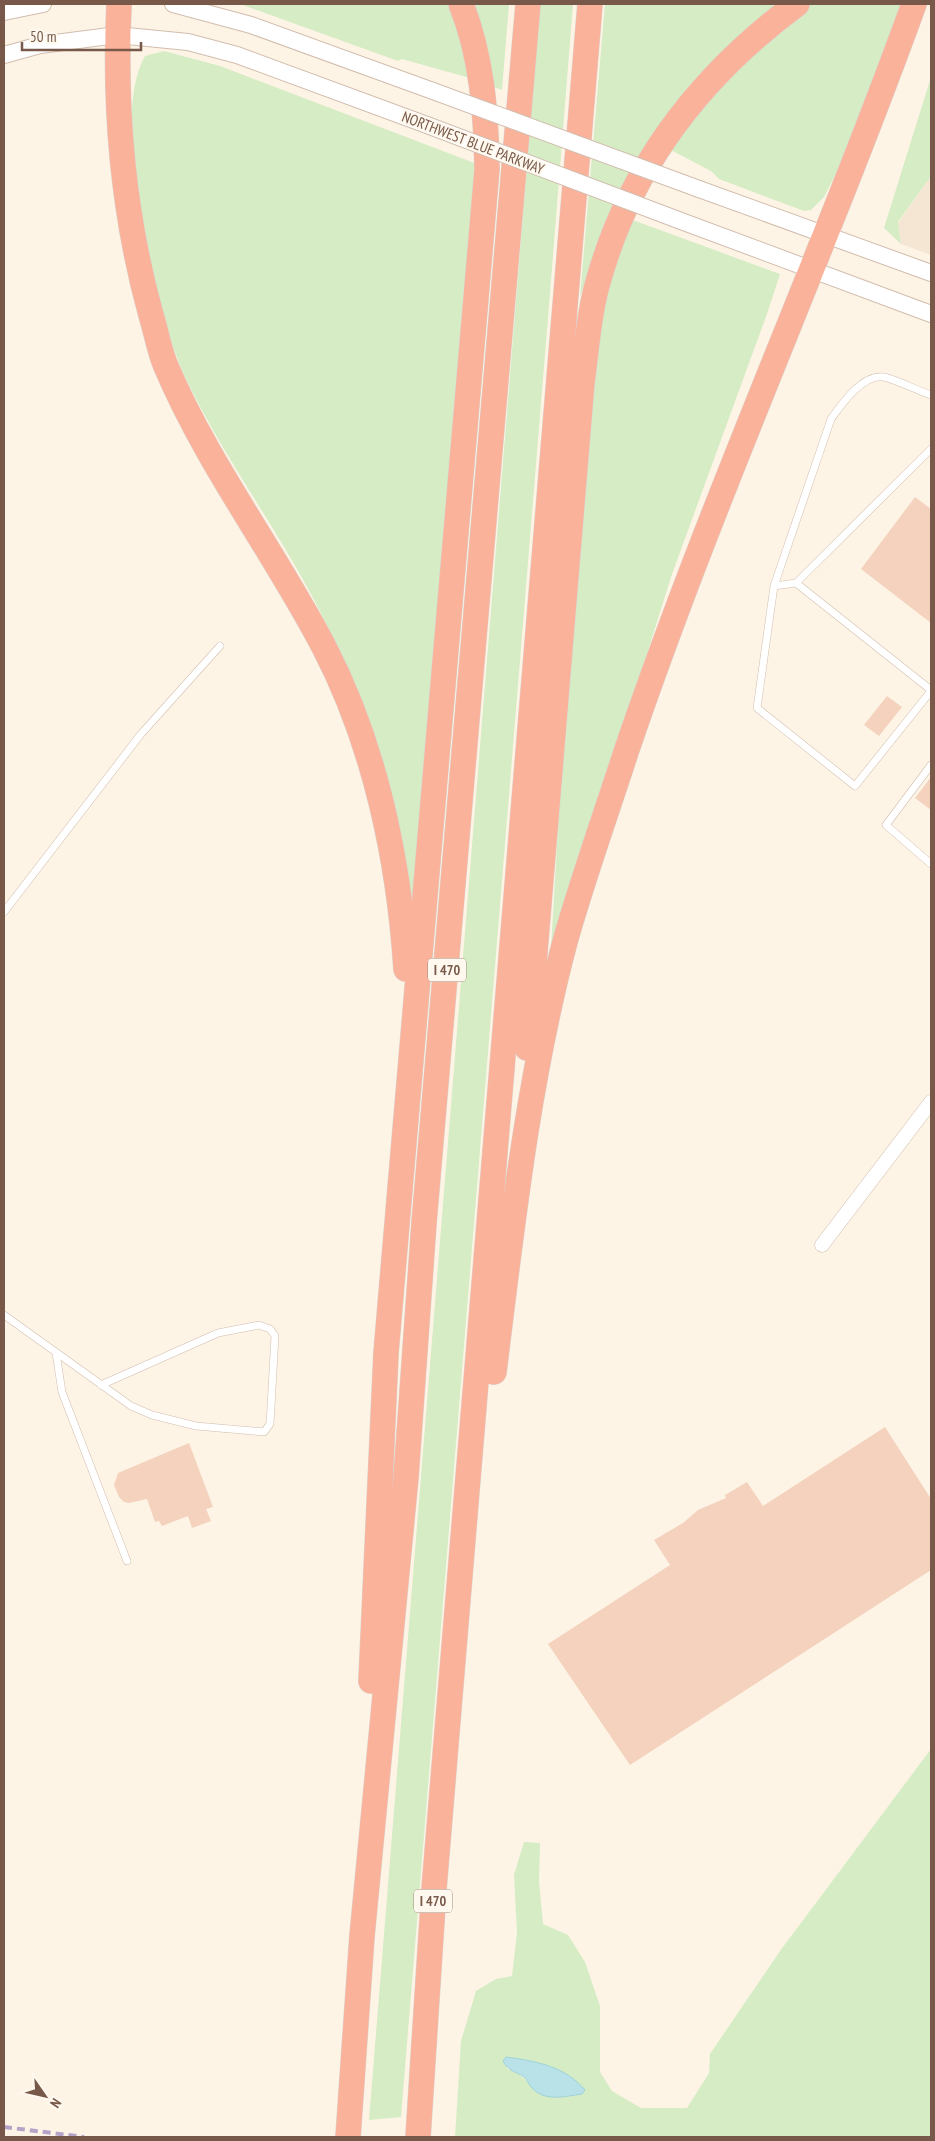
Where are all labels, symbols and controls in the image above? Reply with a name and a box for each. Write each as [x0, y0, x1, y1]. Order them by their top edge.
scale bar [22, 20, 141, 52]
text: 50 m [30, 27, 56, 46]
street label: NORTHWEST BLUE PARKWAY [399, 107, 547, 179]
road number: I 470 [428, 958, 466, 982]
road number: I 470 [414, 1890, 452, 1912]
north arrow [20, 2071, 70, 2121]
text: N [46, 2095, 65, 2111]

